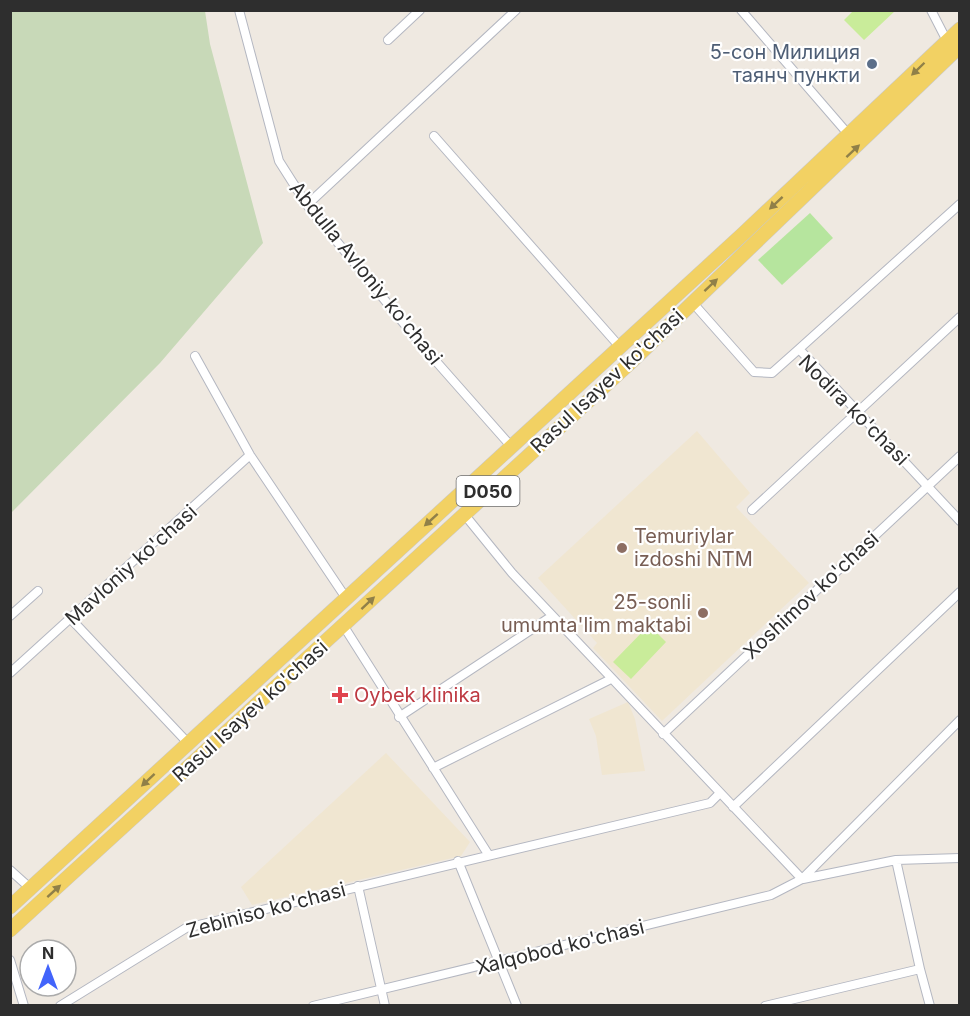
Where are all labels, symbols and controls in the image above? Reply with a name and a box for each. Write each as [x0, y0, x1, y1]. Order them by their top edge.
place label: 5-сон Милиция таянч пункти [710, 40, 860, 87]
marker: 5-сон Милиция таянч пункти [865, 57, 879, 71]
one-way arrow [911, 62, 925, 76]
one-way arrow [845, 145, 860, 158]
street label: Abdulla Avloniy ko'chasi [285, 177, 447, 369]
one-way arrow [768, 196, 783, 210]
one-way arrow [703, 279, 718, 292]
street label: Rasul Isayev ko'chasi [525, 304, 689, 458]
street label: Nodira ko'chasi [794, 350, 914, 470]
road number: D050 [456, 476, 520, 506]
street label: Mavloniy ko'chasi [60, 500, 202, 630]
one-way arrow [424, 513, 439, 527]
place label: Temuriylar izdoshi NTM [634, 524, 753, 571]
street label: Xoshimov ko'chasi [738, 526, 884, 664]
marker: Temuriylar izdoshi NTM [615, 541, 629, 555]
place label: 25-sonli umumta'lim maktabi [501, 590, 691, 637]
one-way arrow [360, 597, 375, 610]
marker: 25-sonli umumta'lim maktabi [696, 606, 710, 620]
street label: Rasul Isayev ko'chasi [167, 635, 333, 787]
place label: Oybek klinika [354, 683, 481, 707]
marker: Oybek klinika [331, 686, 349, 704]
one-way arrow [141, 772, 155, 786]
street label: Zebiniso ko'chasi [184, 877, 348, 943]
one-way arrow [46, 885, 61, 898]
street label: Xalqobod ko'chasi [473, 914, 647, 980]
north arrow [18, 938, 78, 998]
text: N [42, 943, 54, 963]

